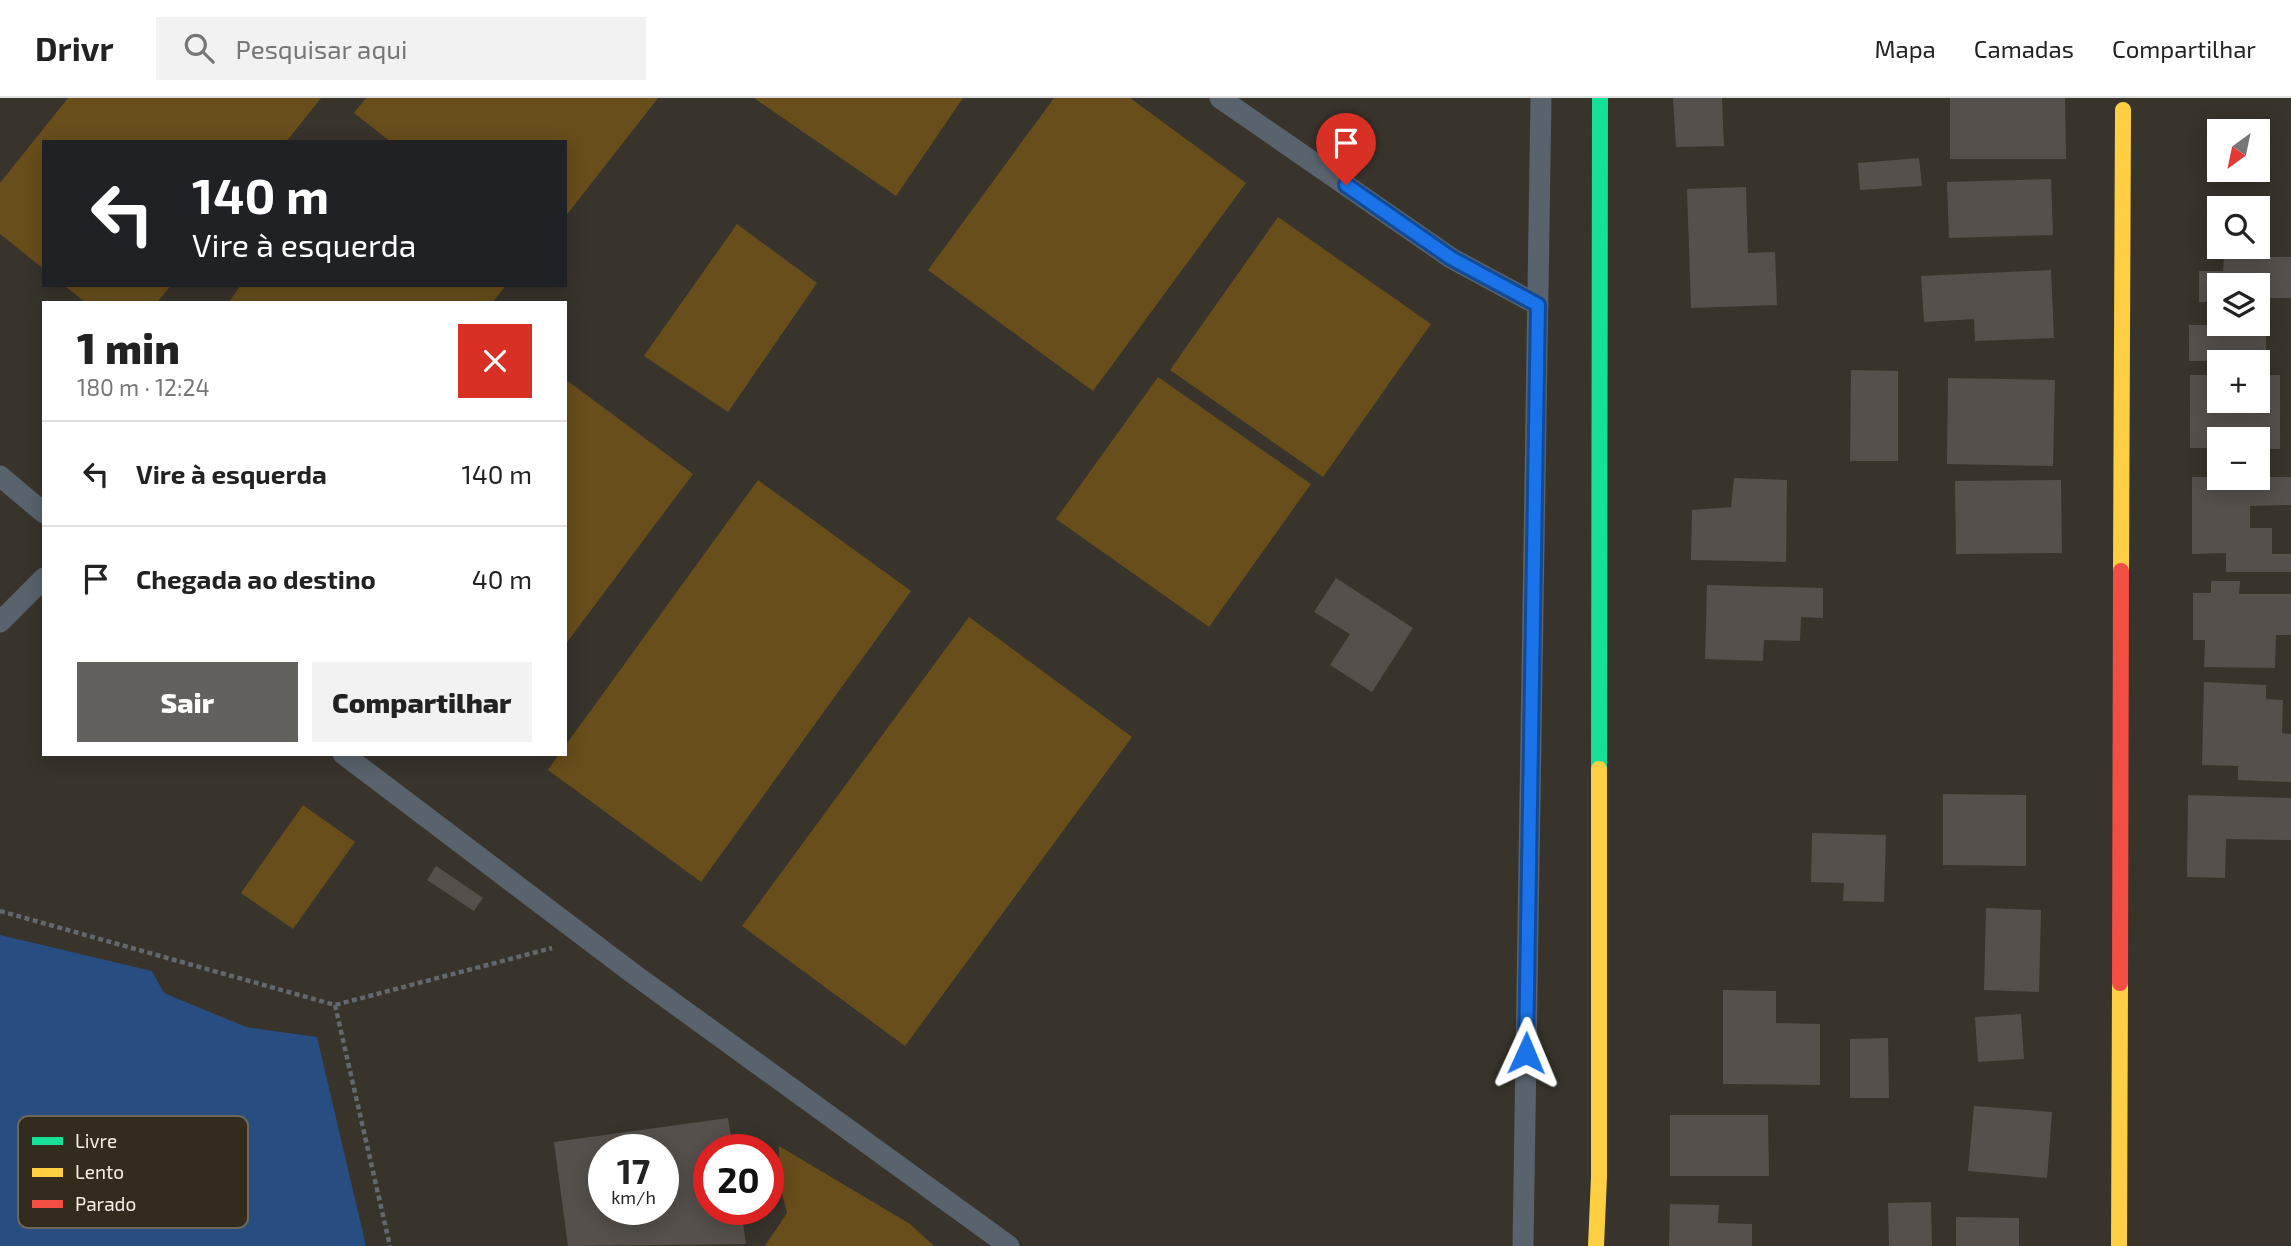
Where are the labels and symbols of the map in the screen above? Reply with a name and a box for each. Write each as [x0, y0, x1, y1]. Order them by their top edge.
pin [1316, 113, 1376, 185]
north arrow [2207, 119, 2270, 182]
position arrow [1489, 1016, 1563, 1090]
legend [18, 1116, 248, 1228]
text: Livre [75, 1129, 117, 1152]
speed limit sign: 20 [693, 1134, 784, 1225]
text: Lento [75, 1160, 124, 1183]
text: Parado [75, 1192, 136, 1215]

